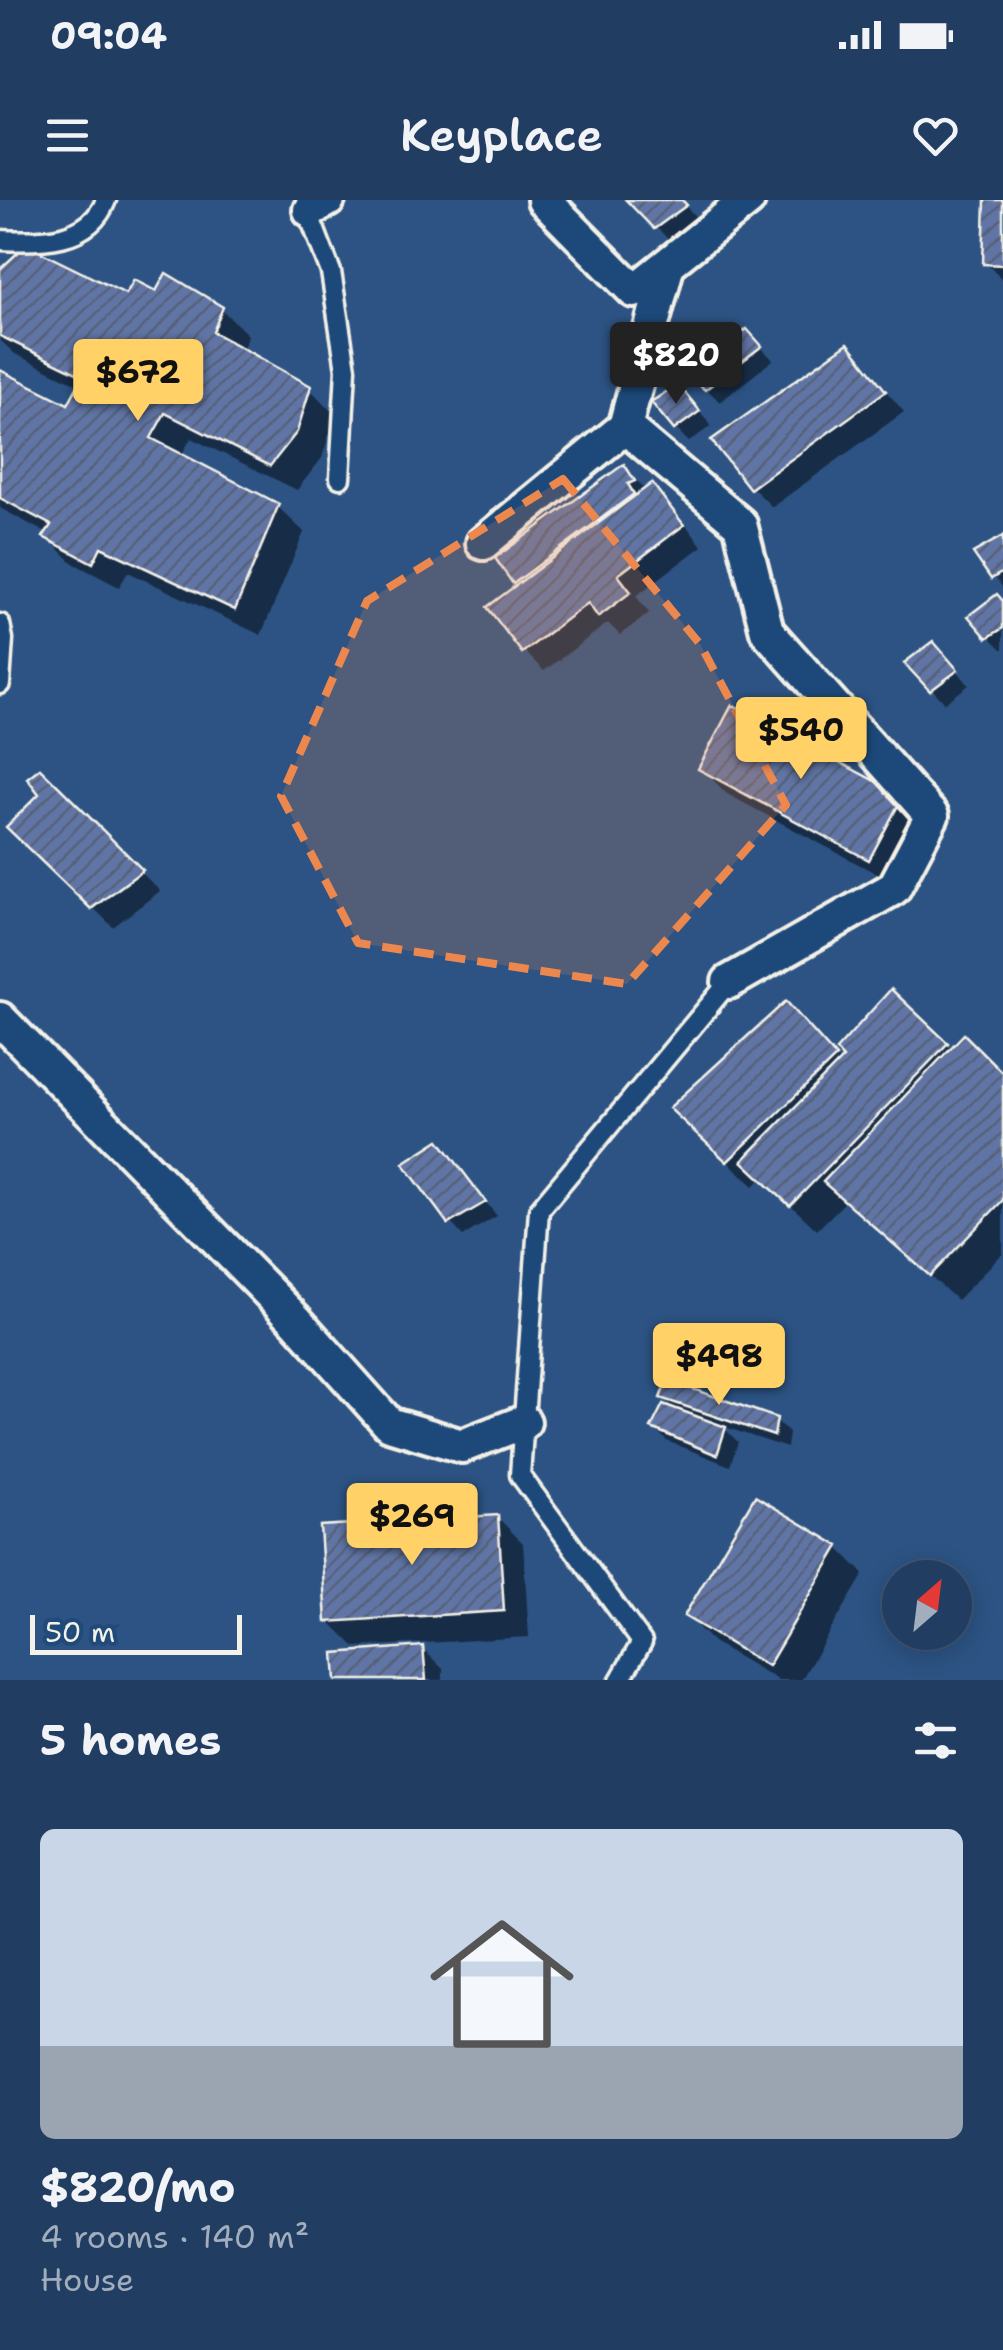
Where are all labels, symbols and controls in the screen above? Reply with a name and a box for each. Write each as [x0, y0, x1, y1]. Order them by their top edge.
text: 09:04 [50, 10, 167, 61]
text: Keyplace [400, 105, 603, 165]
icon: menu [40, 108, 95, 163]
icon: heart [908, 108, 963, 163]
pin: $820 [617, 322, 735, 407]
text: $820 [632, 333, 720, 376]
pin: $672 [79, 339, 197, 424]
text: $672 [95, 350, 181, 393]
pin: $540 [742, 697, 860, 782]
text: $540 [758, 708, 844, 751]
pin: $498 [660, 1323, 778, 1408]
text: $498 [675, 1334, 763, 1377]
pin: $269 [353, 1483, 471, 1568]
text: $269 [369, 1494, 455, 1537]
north arrow [882, 1560, 972, 1650]
map controls [882, 1560, 972, 1650]
scale bar [30, 1610, 242, 1654]
text: 50 m [45, 1613, 115, 1651]
text: 5 homes [40, 1712, 221, 1768]
icon: filters [908, 1713, 963, 1768]
icon: home [412, 1894, 592, 2074]
text: $820/mo [40, 2159, 236, 2215]
text: 4 rooms · 140 m² [40, 2215, 309, 2258]
text: House [40, 2258, 134, 2301]

